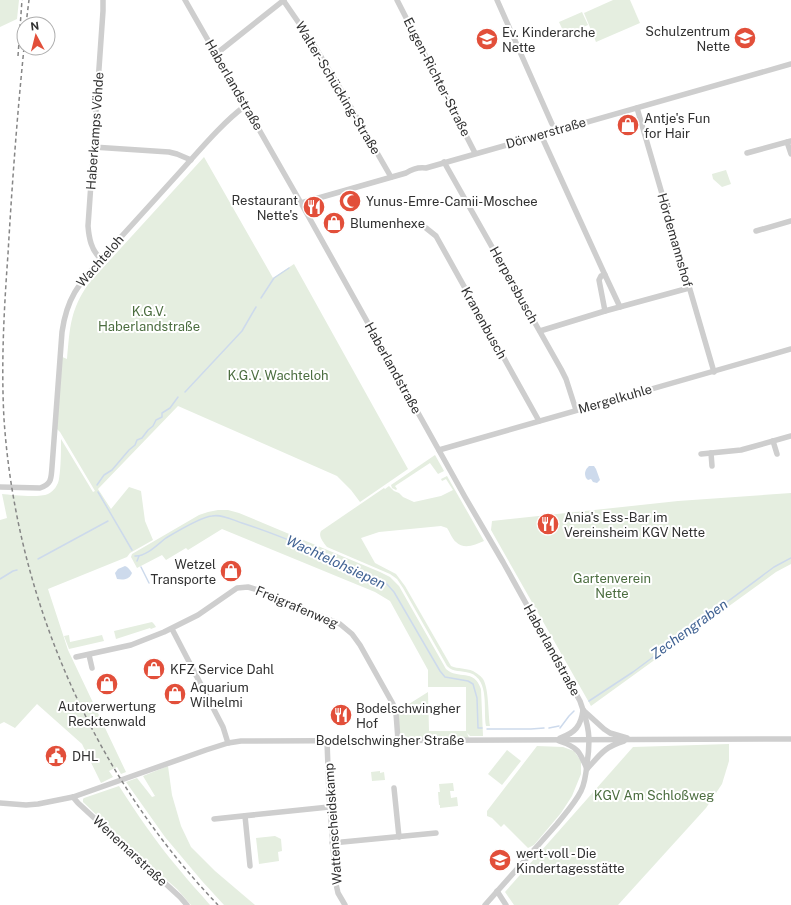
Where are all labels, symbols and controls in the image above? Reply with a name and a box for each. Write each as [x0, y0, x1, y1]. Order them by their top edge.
street label: Eugen-Richter-Straße [401, 15, 473, 139]
north arrow [16, 16, 56, 56]
street label: Walter-Schücking-Straße [292, 19, 384, 157]
text: N [30, 20, 40, 33]
place label: Schulzentrum Nette [645, 24, 730, 54]
place label: Ev. Kinderarche Nette [502, 25, 595, 55]
school or university icon: Schulzentrum Nette [732, 25, 758, 51]
school or university icon: Ev. Kinderarche Nette [474, 26, 500, 52]
street label: Haberlandstraße [202, 37, 266, 133]
street label: Haberkamps Vöhde [83, 72, 107, 190]
place label: Antje's Fun for Hair [644, 111, 710, 141]
shop icon: Antje's Fun for Hair [615, 112, 641, 138]
street label: Dörwerstraße [504, 114, 588, 152]
mosque icon: Yunus-Emre-Camii-Moschee [337, 188, 363, 214]
street label: Hördemannshof [654, 191, 696, 289]
place label: Restaurant Nette's [232, 193, 298, 223]
restaurant icon: Restaurant Nette's [301, 194, 327, 220]
place label: Yunus-Emre-Camii-Moschee [366, 194, 538, 209]
shop icon: Blumenhexe [321, 210, 347, 236]
place label: Blumenhexe [350, 216, 425, 231]
street label: Wachteloh [73, 232, 127, 290]
street label: Herpersbusch [487, 244, 541, 326]
street label: Kranenbusch [458, 285, 510, 361]
park label: K.G.V. Haberlandstraße [98, 304, 200, 334]
street label: Haberlandstraße [362, 320, 424, 416]
park label: K.G.V. Wachteloh [228, 368, 328, 383]
street label: Mergelkuhle [576, 381, 654, 417]
place label: Ania's Ess-Bar im Vereinsheim KGV Nette [564, 510, 705, 540]
restaurant icon: Ania's Ess-Bar im Vereinsheim KGV Nette [535, 511, 561, 537]
water label: Wachtelohsiepen [284, 532, 388, 592]
place label: Wetzel Transporte [150, 557, 216, 587]
shop icon: Wetzel Transporte [218, 558, 244, 584]
park label: Gartenverein Nette [573, 571, 651, 601]
street label: Freigrafenweg [253, 583, 341, 631]
water label: Zechengraben [648, 596, 731, 662]
street label: Haberlandstraße [521, 602, 583, 698]
shop icon: KFZ Service Dahl [141, 656, 167, 682]
place label: KFZ Service Dahl [170, 662, 274, 677]
shop icon: Autoverwertung Recktenwald [94, 671, 120, 697]
place label: Aquarium Wilhelmi [190, 680, 249, 710]
shop icon: Aquarium Wilhelmi [162, 681, 188, 707]
place label: Autoverwertung Recktenwald [58, 699, 156, 729]
place label: Bodelschwingher Hof [356, 701, 461, 731]
restaurant icon: Bodelschwingher Hof [328, 702, 354, 728]
street label: Bodelschwingher Straße [316, 733, 464, 748]
public building icon: DHL [43, 743, 69, 769]
place label: DHL [72, 749, 98, 764]
street label: Wattenscheidskamp [321, 762, 345, 885]
park label: KGV Am Schloßweg [594, 788, 714, 803]
street label: Wenemarstraße [90, 813, 170, 889]
place label: wert-voll - Die Kindertagesstätte [516, 846, 625, 876]
school or university icon: wert-voll - Die Kindertagesstätte [487, 847, 513, 873]

